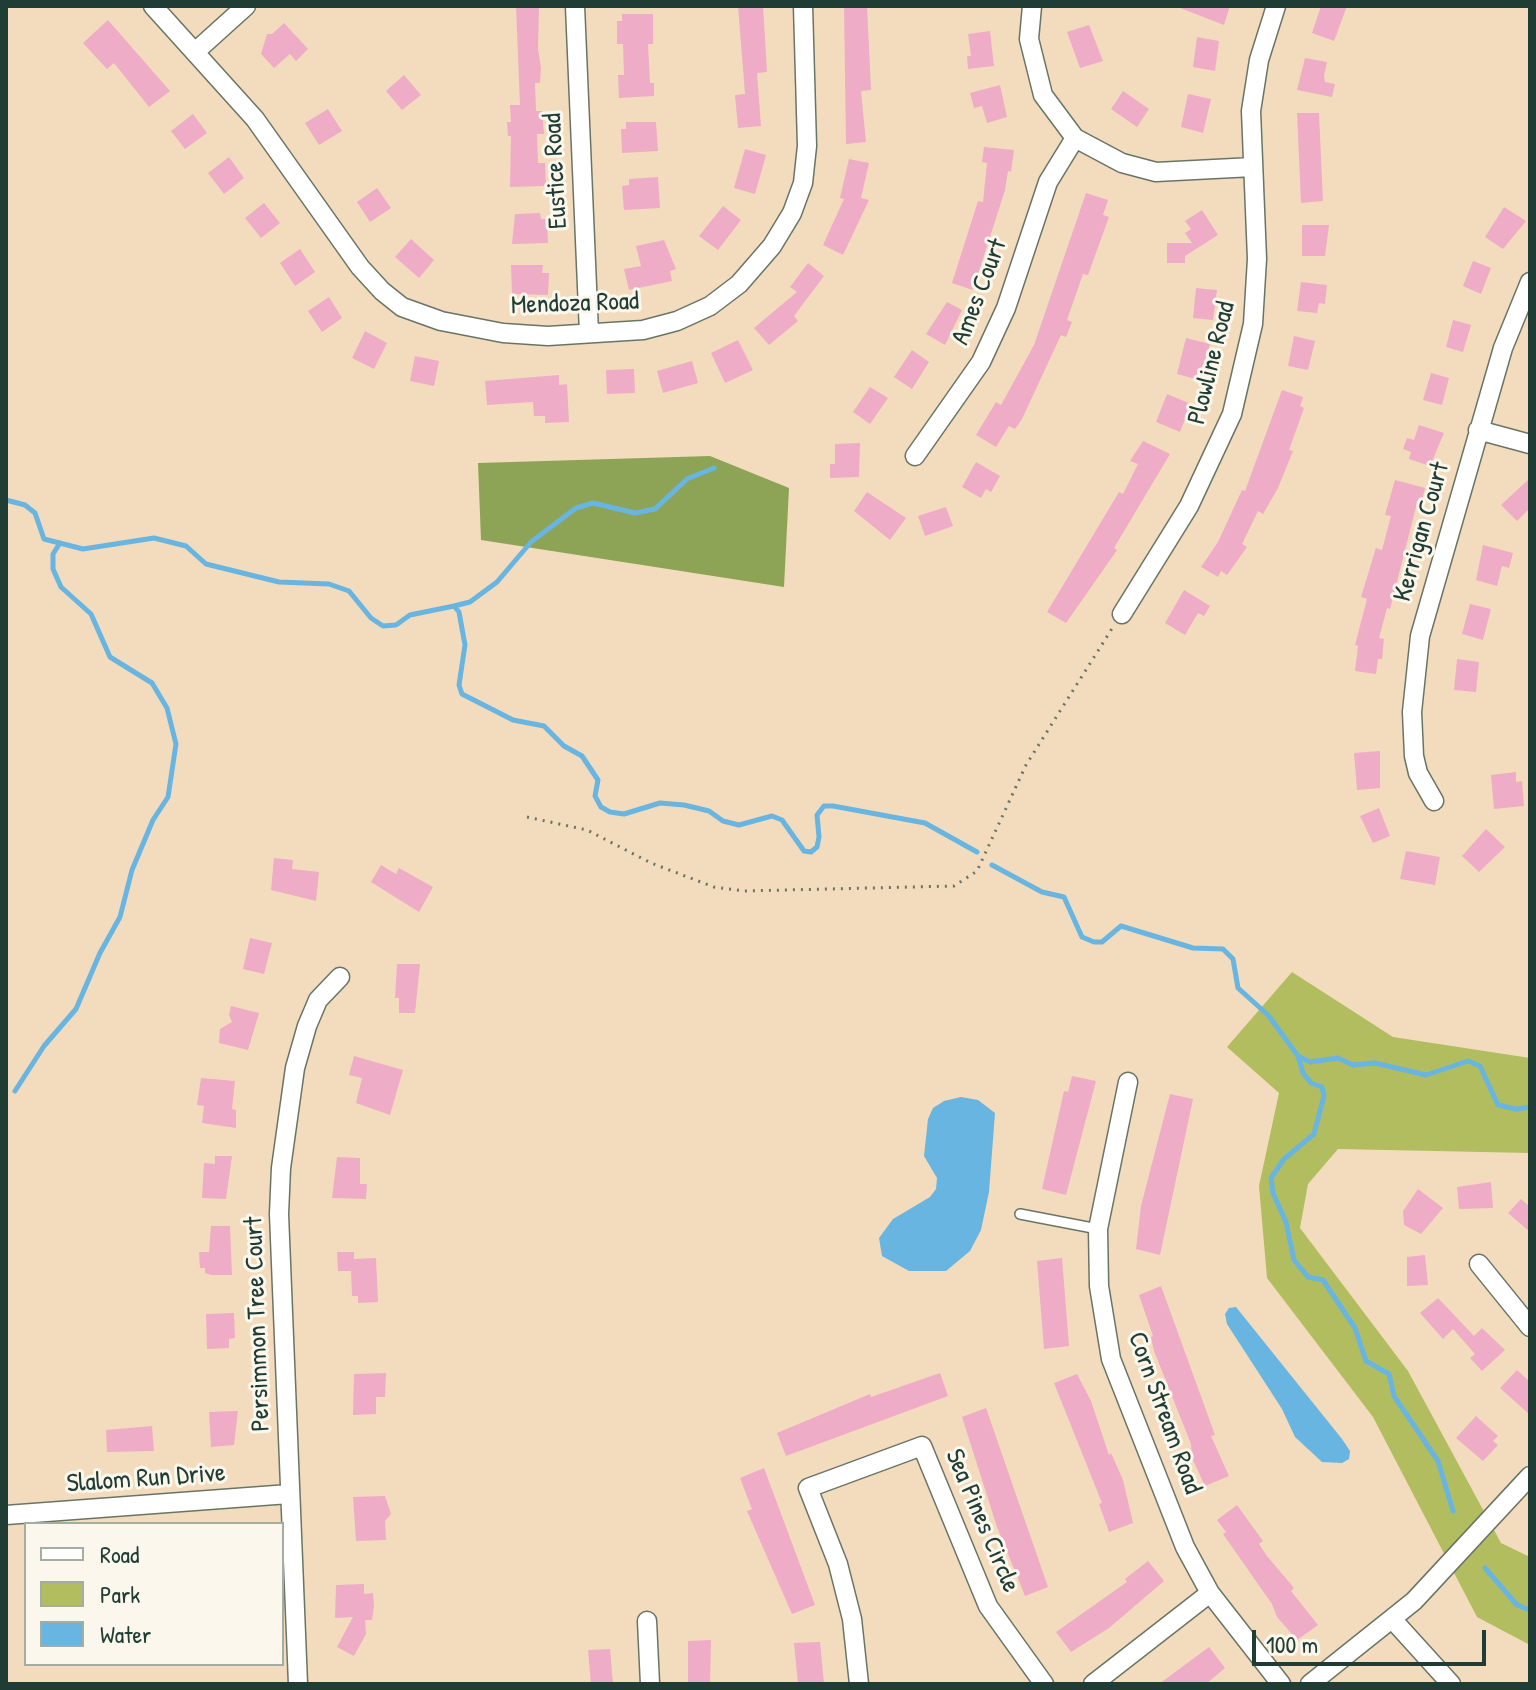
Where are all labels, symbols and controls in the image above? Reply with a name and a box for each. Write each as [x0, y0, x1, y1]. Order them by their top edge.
street label: Eustice Road [537, 112, 575, 230]
street label: Ames Court [946, 235, 1014, 349]
street label: Mendoza Road [510, 286, 640, 322]
street label: Plowline Road [1182, 298, 1242, 428]
street label: Kerrigan Court [1387, 459, 1457, 605]
street label: Persimmon Tree Court [239, 1216, 277, 1432]
street label: Corn Stream Road [1120, 1328, 1208, 1498]
street label: Sea Pines Circle [938, 1445, 1026, 1597]
street label: Slalom Run Drive [66, 1458, 226, 1500]
legend [24, 1522, 284, 1666]
text: Road [100, 1538, 139, 1570]
text: Park [100, 1578, 140, 1610]
scale bar [1256, 1614, 1490, 1664]
text: Water [100, 1618, 151, 1650]
text: 100 m [1266, 1628, 1318, 1660]

